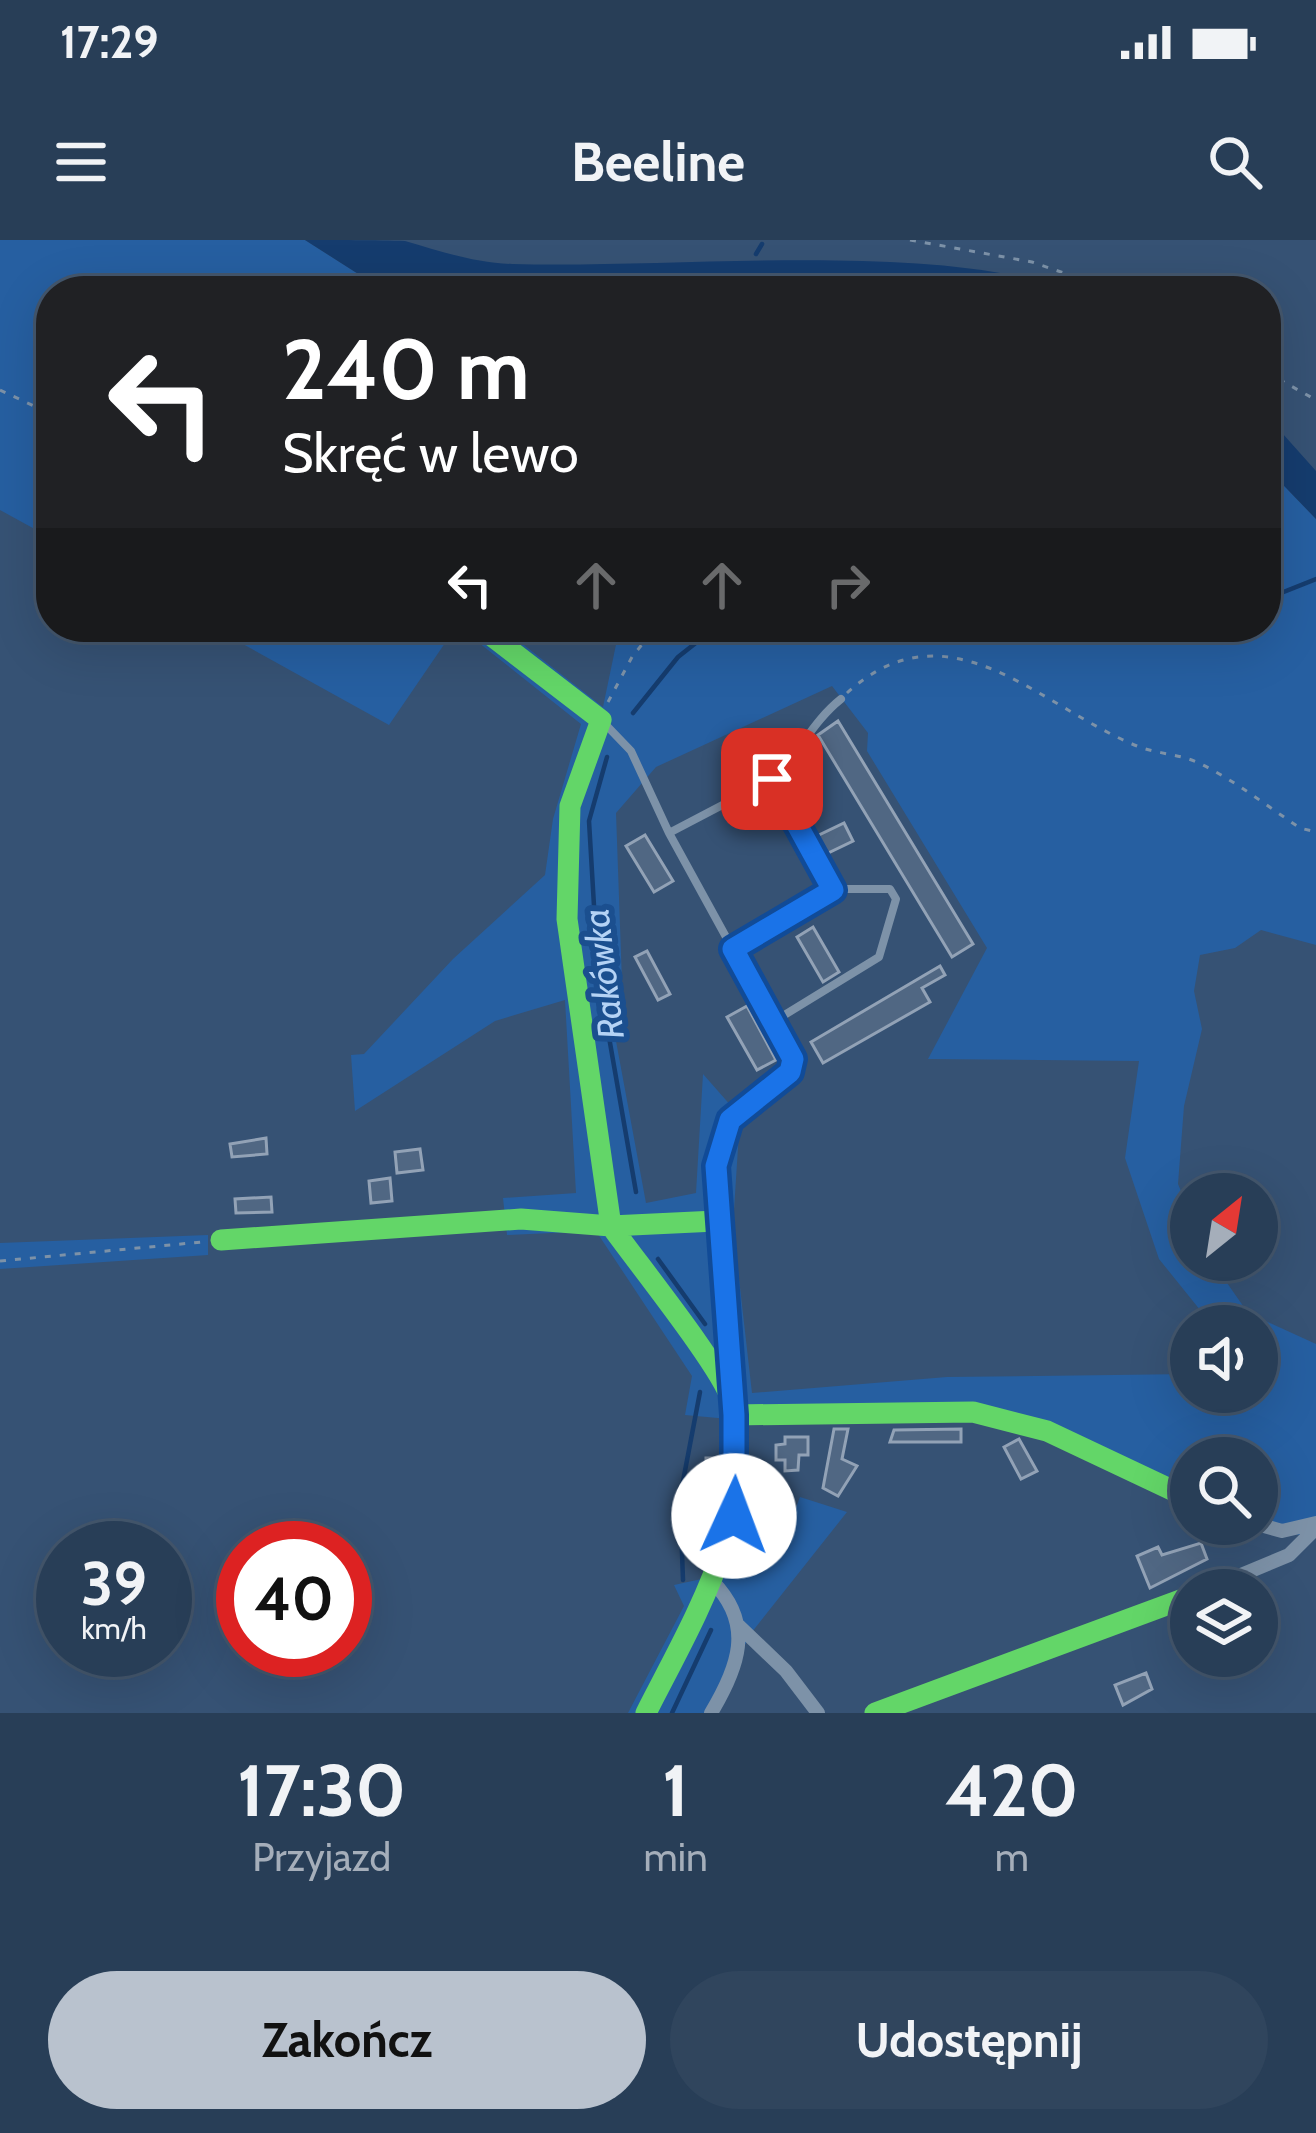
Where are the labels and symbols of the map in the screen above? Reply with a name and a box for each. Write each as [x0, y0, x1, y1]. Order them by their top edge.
pin [721, 728, 823, 830]
water label: Rakówka [573, 906, 633, 1042]
north arrow [1170, 1173, 1278, 1281]
position arrow [671, 1453, 797, 1579]
speed limit sign: 40 [216, 1521, 372, 1677]

